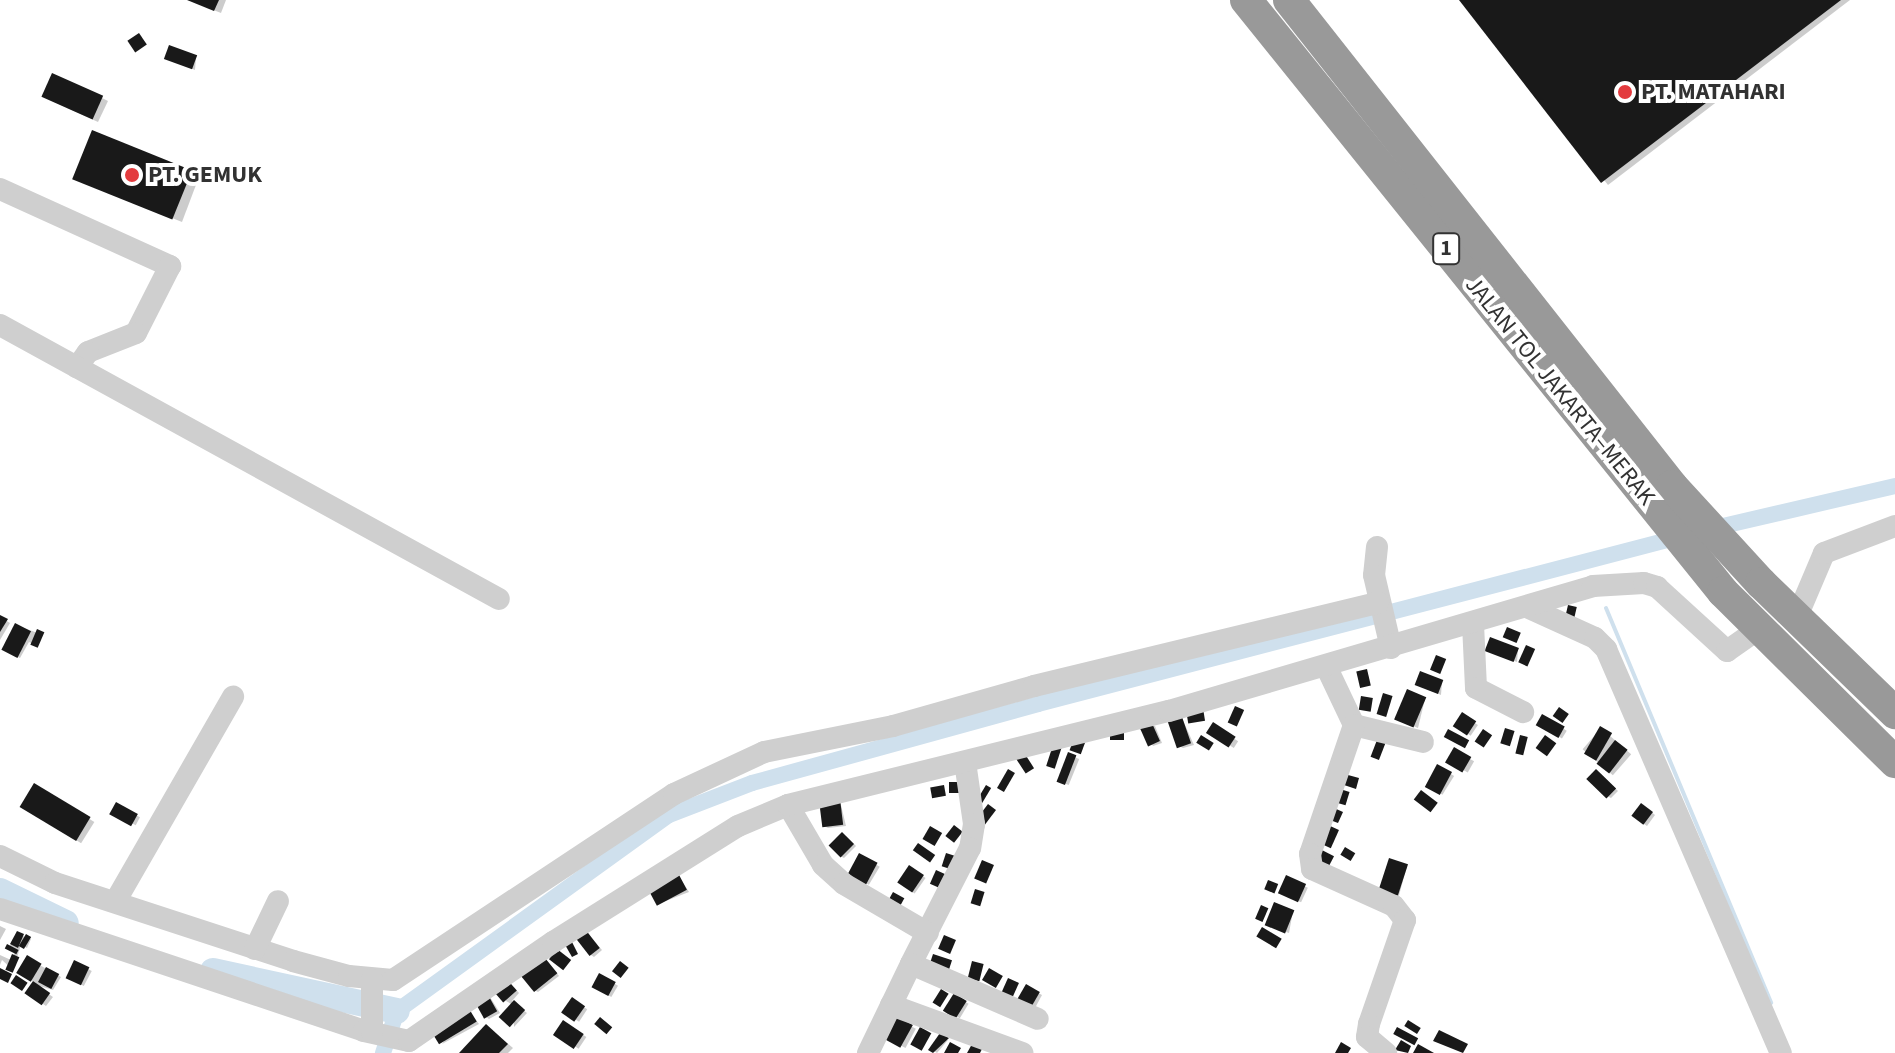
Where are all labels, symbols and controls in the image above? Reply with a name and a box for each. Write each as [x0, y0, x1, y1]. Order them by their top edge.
place label: PT. MATAHARI [1641, 78, 1786, 106]
marker: PT. MATAHARI [1616, 83, 1634, 101]
place label: PT. GEMUK [148, 161, 262, 189]
marker: PT. GEMUK [123, 166, 141, 184]
road number: 1 [1432, 231, 1460, 267]
street label: JALAN TOL JAKARTA–MERAK [1459, 271, 1661, 511]

